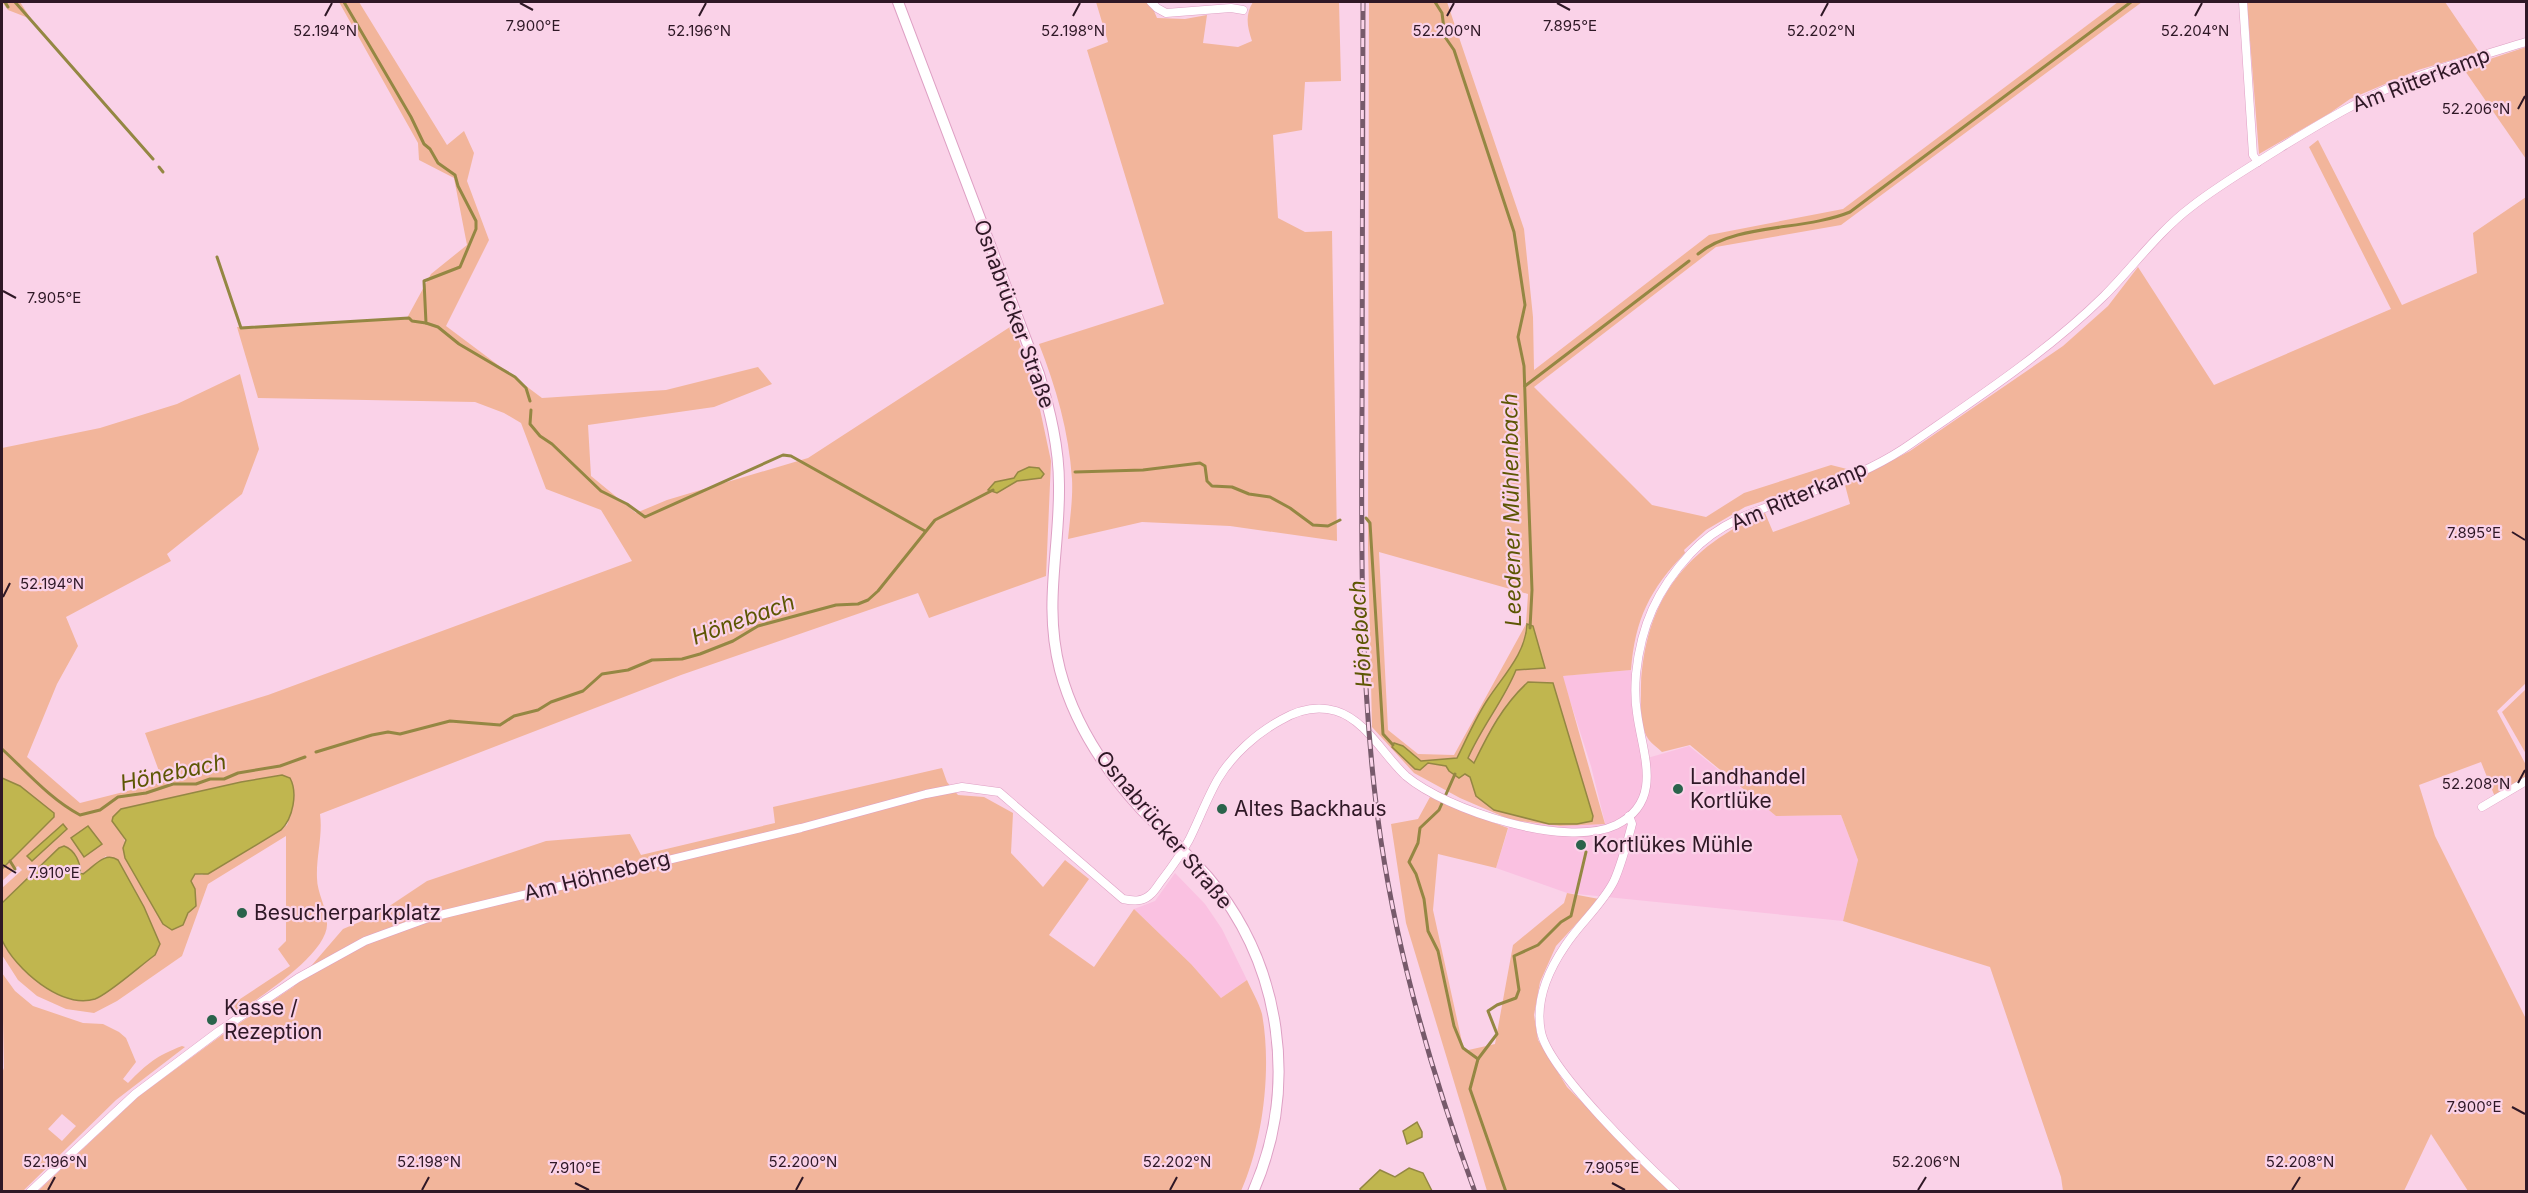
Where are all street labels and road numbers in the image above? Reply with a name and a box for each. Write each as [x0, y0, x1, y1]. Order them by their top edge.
street label: Am Ritterkamp [2348, 42, 2493, 117]
street label: Osnabrücker Straße [969, 216, 1060, 412]
street label: Am Ritterkamp [1727, 456, 1871, 535]
street label: Osnabrücker Straße [1091, 745, 1238, 914]
street label: Am Höhneberg [521, 845, 672, 906]

